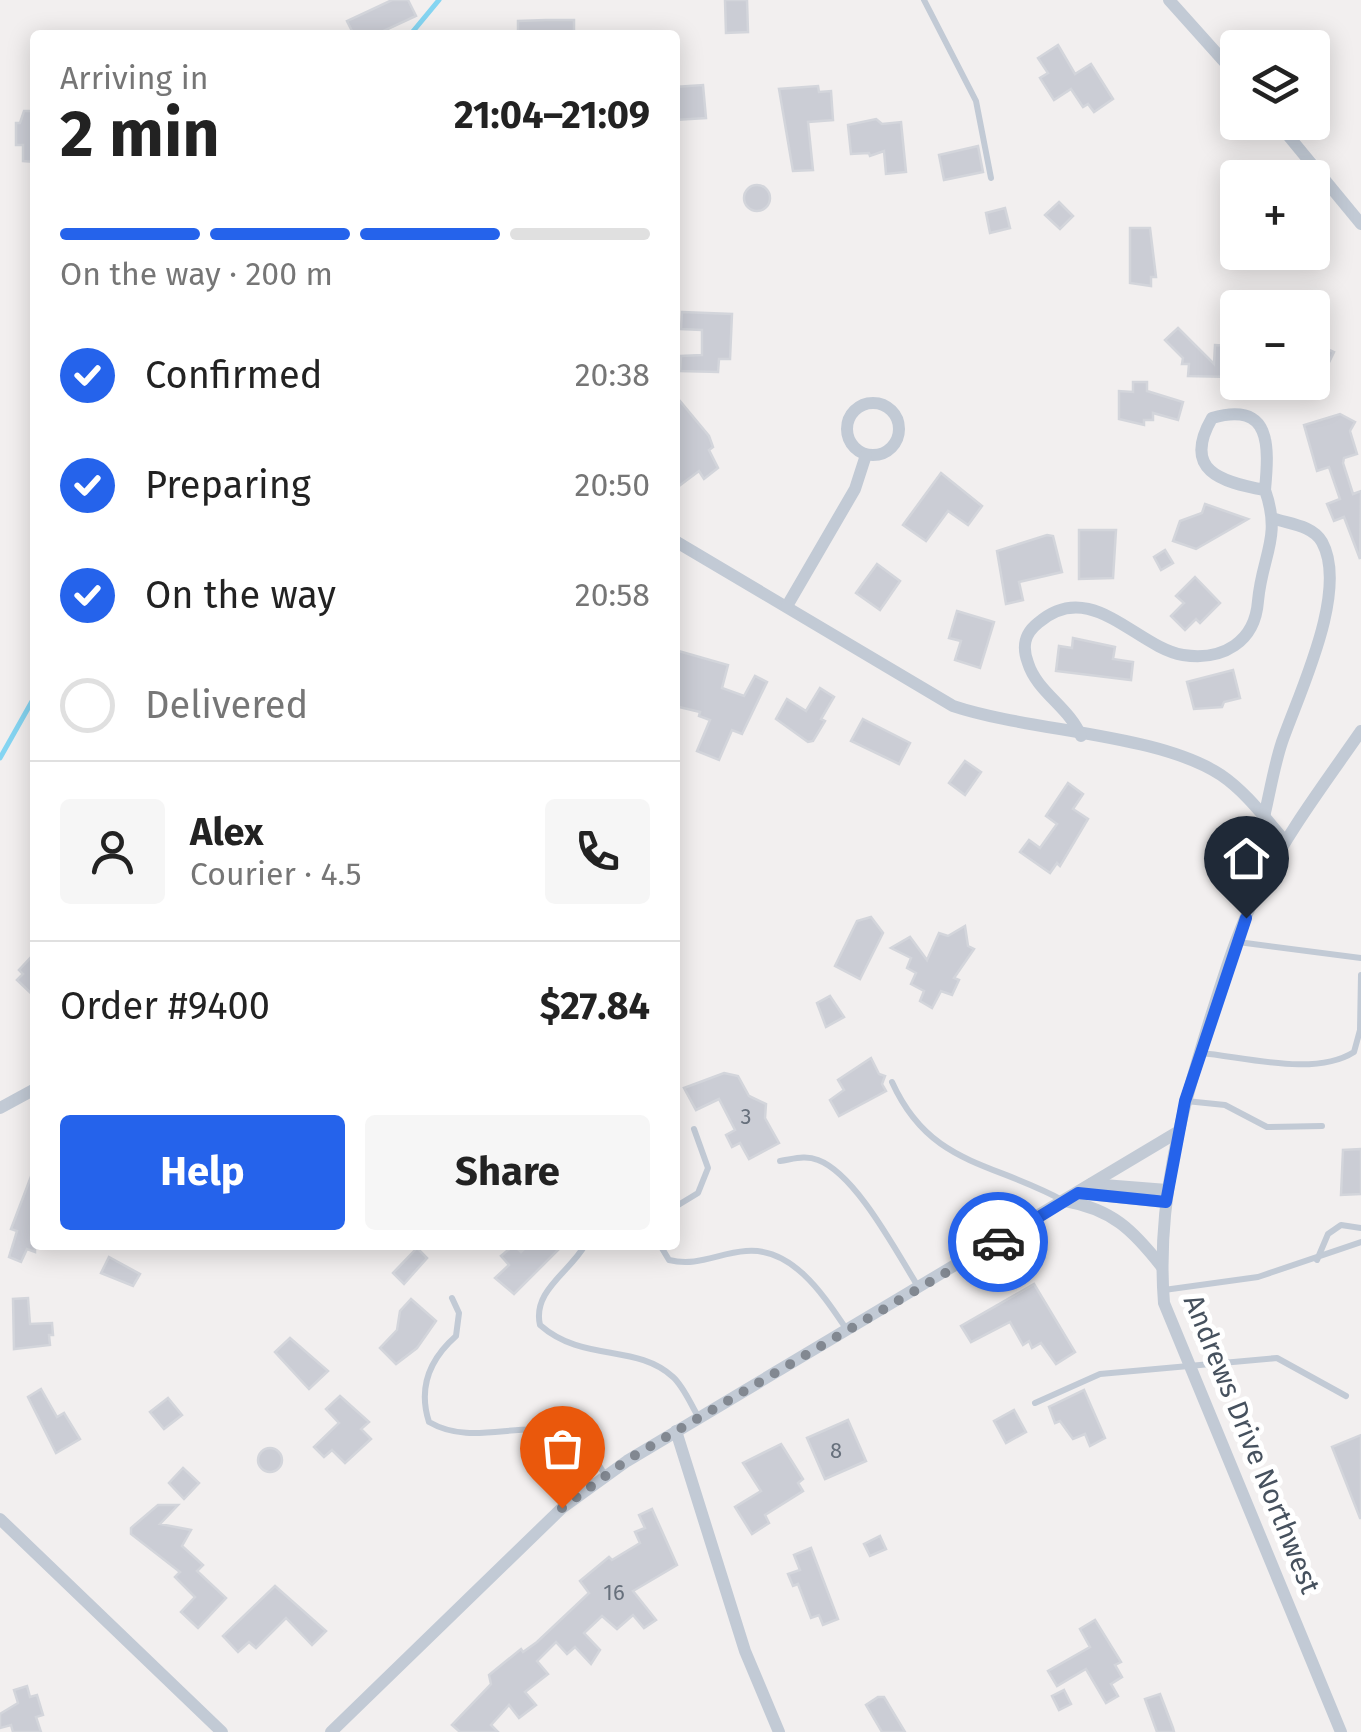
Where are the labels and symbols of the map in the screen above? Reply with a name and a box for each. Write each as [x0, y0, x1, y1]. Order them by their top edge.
pin [1204, 816, 1289, 919]
house number: 3 [741, 1103, 751, 1130]
courier [948, 1192, 1048, 1292]
street label: Andrews Drive Northwest [1177, 1290, 1327, 1599]
pin [520, 1406, 605, 1509]
house number: 8 [830, 1437, 842, 1464]
house number: 16 [603, 1579, 625, 1606]

